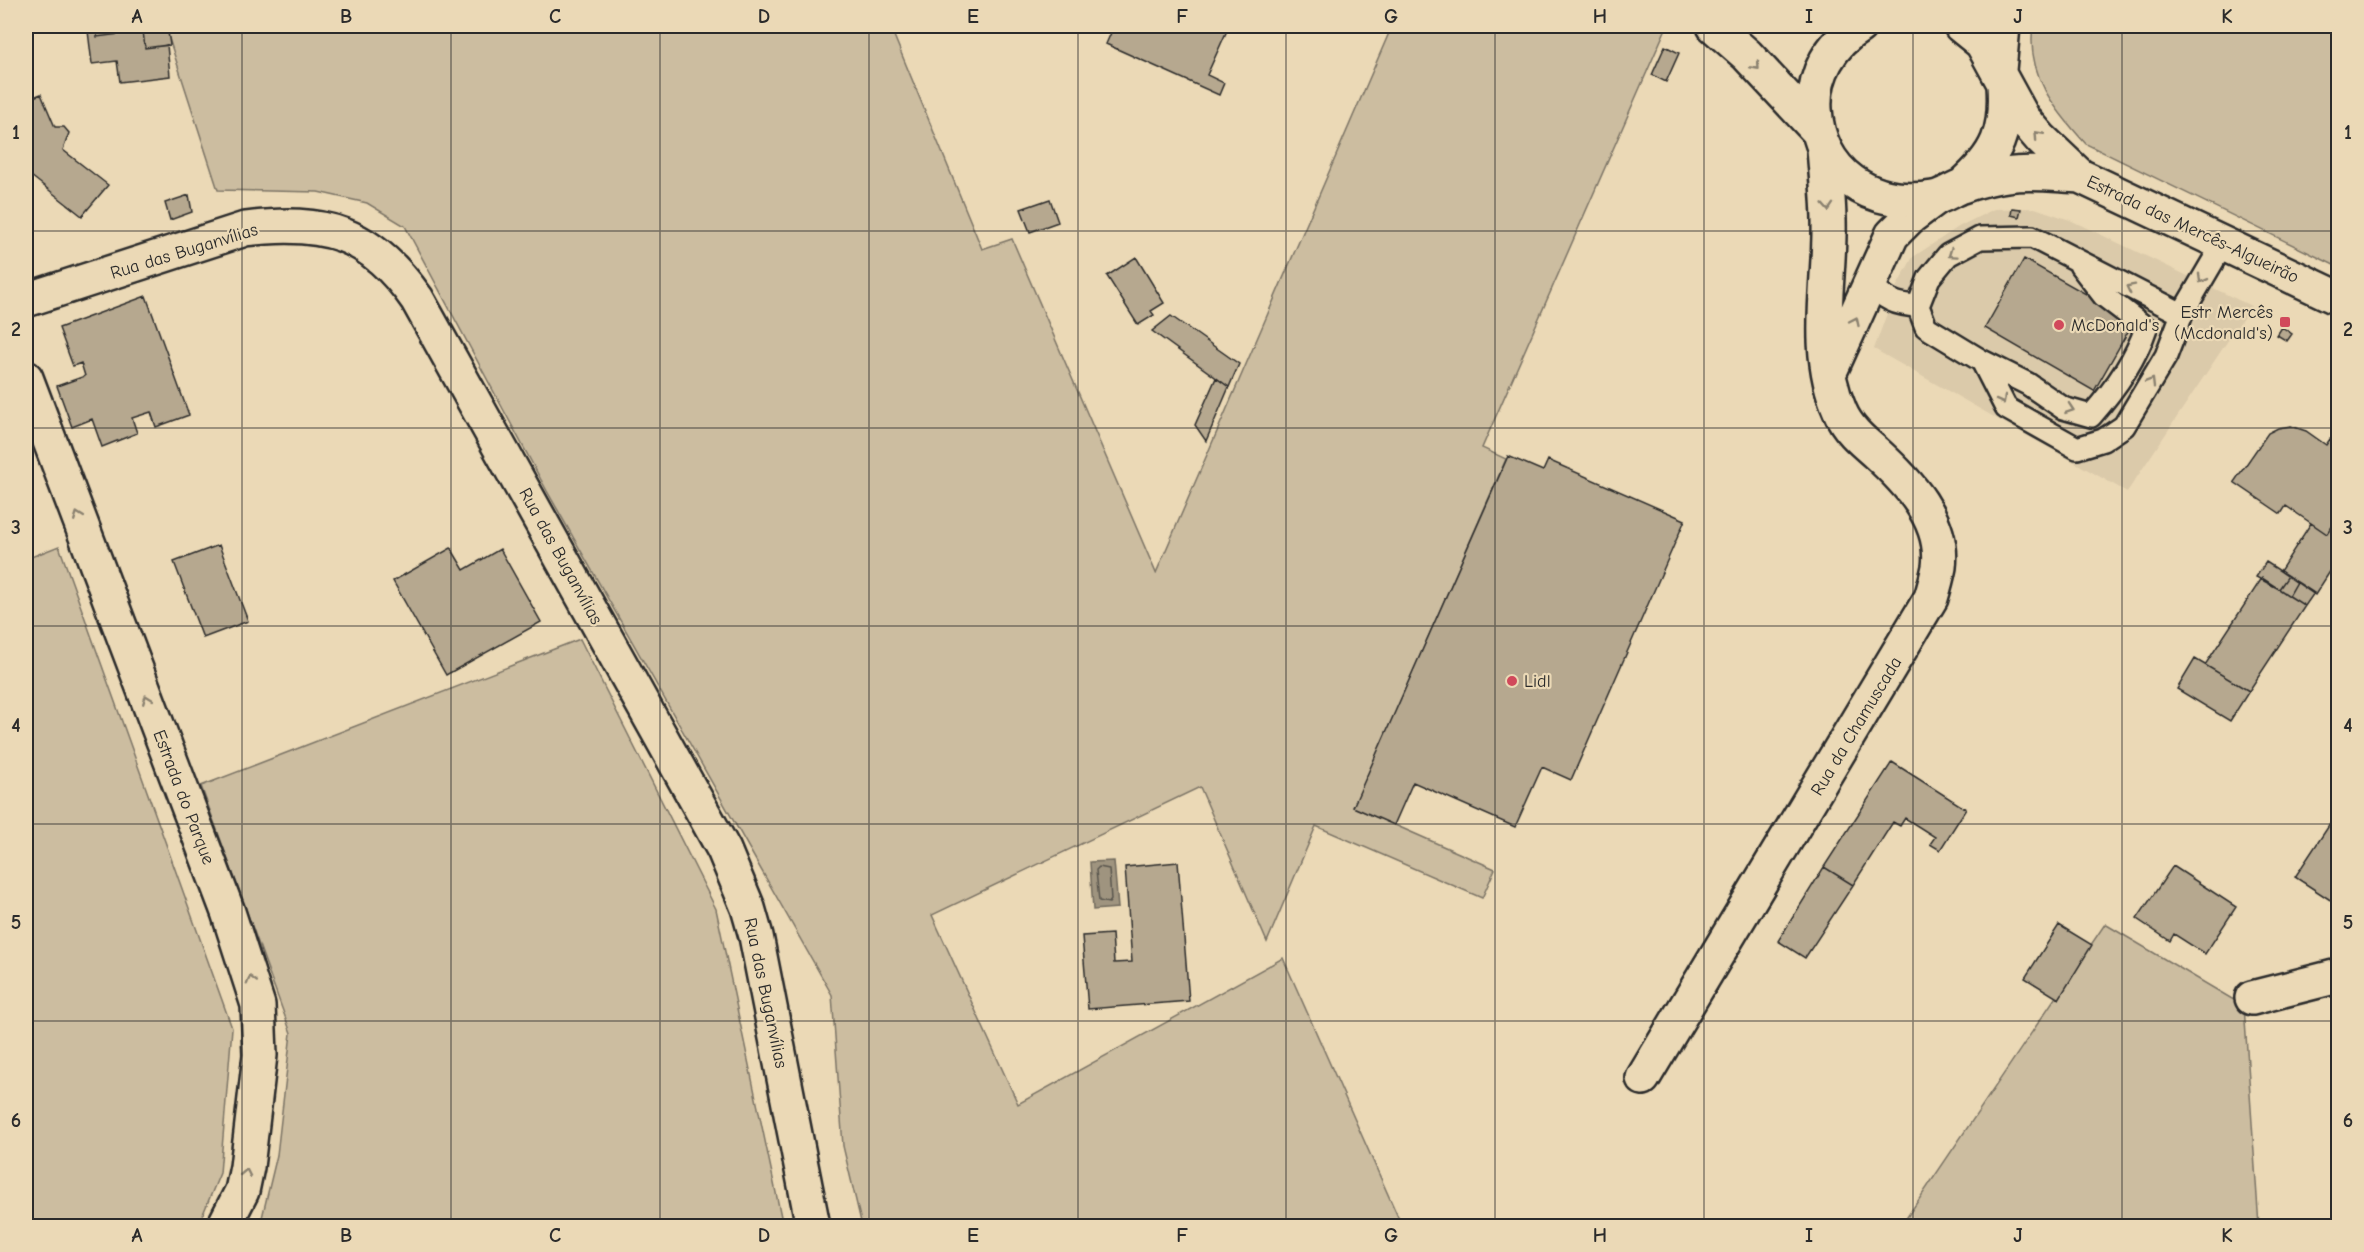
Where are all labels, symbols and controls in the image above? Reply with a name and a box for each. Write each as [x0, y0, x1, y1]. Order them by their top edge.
text: A [131, 5, 143, 28]
text: B [340, 5, 352, 28]
text: C [549, 5, 561, 28]
text: D [758, 5, 770, 28]
text: E [967, 5, 979, 28]
text: F [1176, 5, 1188, 28]
text: G [1384, 5, 1398, 28]
text: H [1593, 5, 1607, 28]
text: I [1805, 5, 1813, 28]
text: J [2013, 5, 2023, 28]
text: K [2221, 5, 2233, 28]
one-way arrow [1749, 59, 1760, 70]
text: 1 [12, 121, 20, 144]
text: 1 [2344, 121, 2352, 144]
one-way arrow [2034, 131, 2045, 142]
street label: Estrada das Mercês-Algueirão [2083, 171, 2302, 288]
one-way arrow [1821, 202, 1834, 211]
street label: Rua das Buganvílias [108, 219, 260, 284]
one-way arrow [1948, 247, 1959, 258]
one-way arrow [2198, 273, 2210, 283]
one-way arrow [2125, 283, 2136, 295]
place label: Estr Mercês (Mcdonald's) [2174, 302, 2273, 344]
place label: McDonald's [2071, 315, 2159, 336]
marker: Estr Mercês (Mcdonald's) [2278, 315, 2292, 329]
one-way arrow [1847, 317, 1859, 328]
text: 2 [11, 318, 21, 341]
marker: McDonald's [2052, 318, 2066, 332]
text: 2 [2343, 318, 2353, 341]
one-way arrow [2143, 378, 2155, 388]
one-way arrow [1995, 394, 2006, 404]
one-way arrow [2064, 402, 2075, 415]
street label: Rua das Buganvílias [514, 484, 607, 628]
one-way arrow [72, 511, 85, 522]
text: 3 [11, 516, 21, 539]
text: 3 [2343, 516, 2353, 539]
street label: Rua da Chamuscada [1807, 653, 1906, 800]
place label: Lidl [1524, 671, 1551, 692]
marker: Lidl [1505, 674, 1519, 688]
one-way arrow [141, 694, 154, 704]
text: 4 [11, 714, 21, 737]
text: 4 [2343, 714, 2353, 737]
street label: Estrada do Parque [148, 727, 219, 867]
text: 5 [11, 911, 21, 934]
text: 5 [2343, 911, 2353, 934]
street label: Rua das Buganvílias [739, 916, 792, 1070]
one-way arrow [246, 975, 258, 986]
text: 6 [11, 1109, 21, 1132]
text: 6 [2343, 1109, 2353, 1132]
one-way arrow [239, 1168, 252, 1178]
text: A [131, 1224, 143, 1247]
text: B [340, 1224, 352, 1247]
text: C [549, 1224, 561, 1247]
text: D [758, 1224, 770, 1247]
text: E [967, 1224, 979, 1247]
text: F [1176, 1224, 1188, 1247]
text: G [1384, 1224, 1398, 1247]
text: H [1593, 1224, 1607, 1247]
text: I [1805, 1224, 1813, 1247]
text: J [2013, 1224, 2023, 1247]
text: K [2221, 1224, 2233, 1247]

